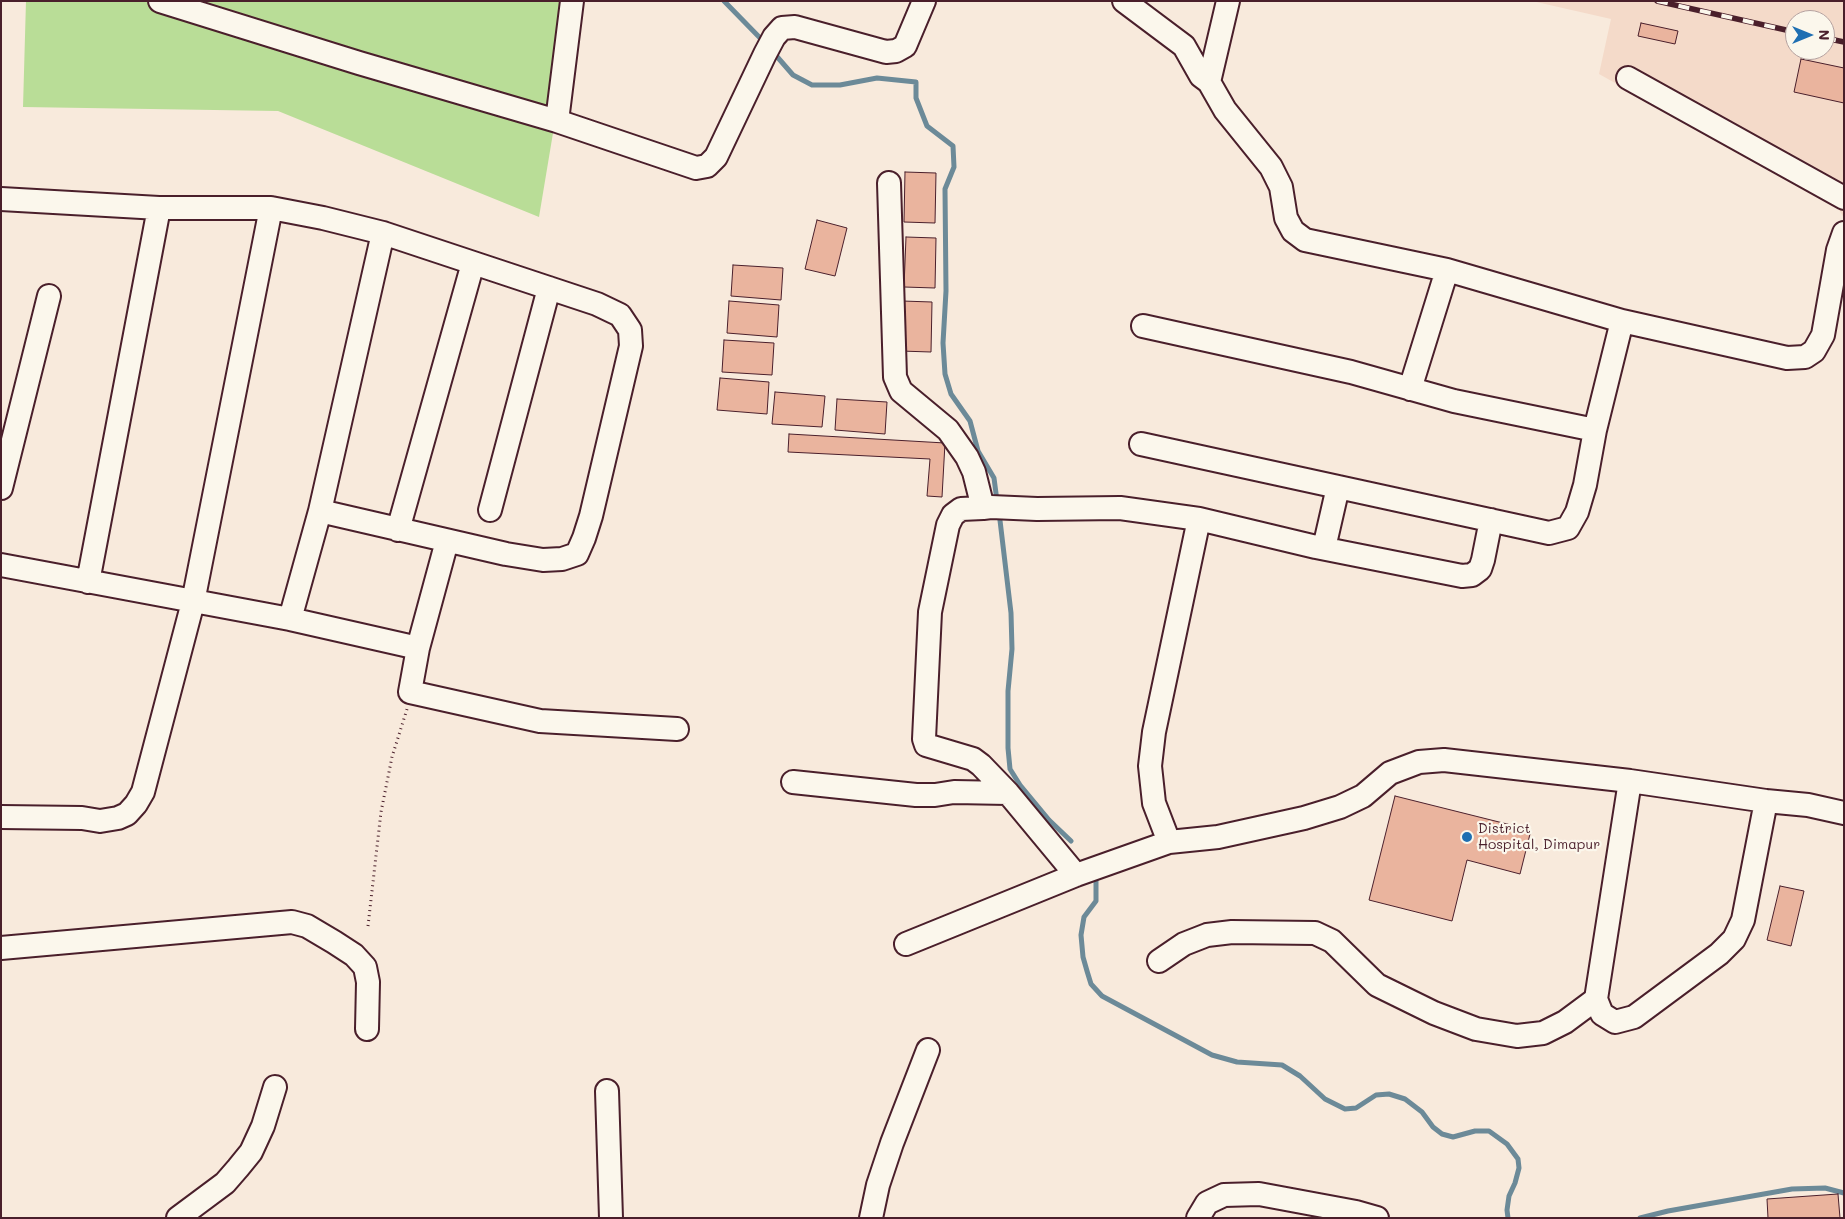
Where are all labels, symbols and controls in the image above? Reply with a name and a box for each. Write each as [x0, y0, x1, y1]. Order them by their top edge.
north arrow [1785, 10, 1835, 60]
text: N [1815, 30, 1834, 40]
place label: District Hospital, Dimapur [1478, 821, 1600, 854]
marker: District Hospital, Dimapur [1460, 830, 1474, 844]

